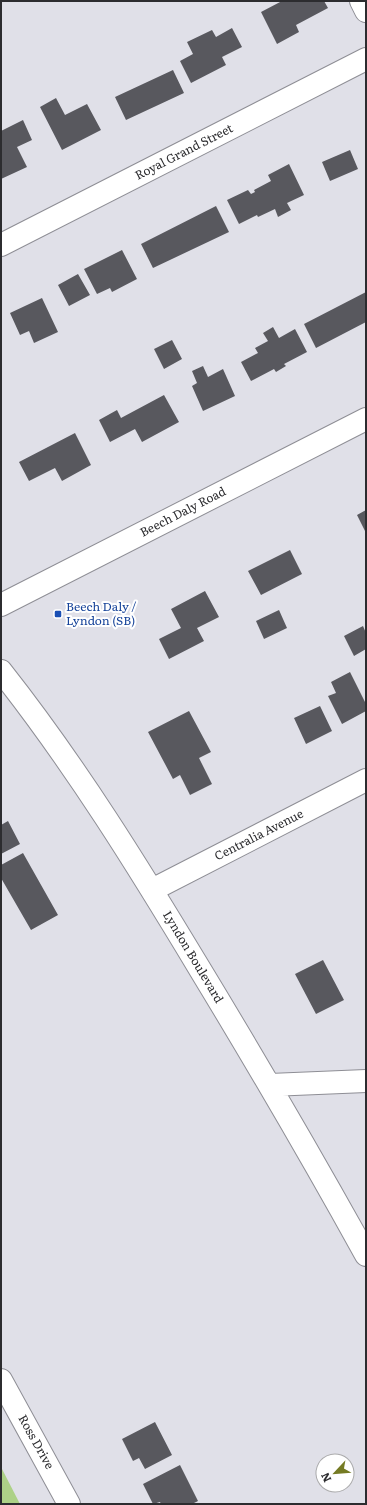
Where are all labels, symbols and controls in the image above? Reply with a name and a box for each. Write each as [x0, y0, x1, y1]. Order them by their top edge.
street label: Royal Grand Street [131, 119, 236, 184]
street label: Beech Daly Road [136, 481, 229, 541]
place label: Beech Daly / Lyndon (SB) [66, 597, 136, 629]
marker: Beech Daly / Lyndon (SB) [53, 609, 63, 619]
street label: Centralia Avenue [211, 804, 306, 864]
street label: Lyndon Boulevard [159, 907, 229, 1007]
street label: Ross Drive [14, 1411, 59, 1472]
north arrow [315, 1453, 355, 1493]
text: N [316, 1470, 334, 1485]

